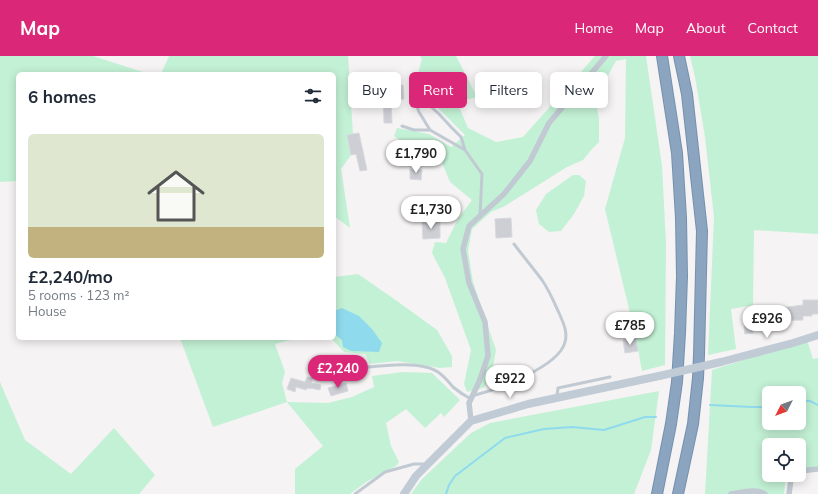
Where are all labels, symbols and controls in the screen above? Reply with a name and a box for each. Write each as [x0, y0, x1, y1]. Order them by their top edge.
text: Map [20, 16, 60, 40]
text: Home [574, 19, 613, 37]
text: Map [635, 19, 664, 37]
text: About [686, 19, 726, 37]
text: Contact [748, 19, 798, 37]
chip: Buy [348, 72, 401, 108]
chip: Rent [409, 72, 467, 108]
chip: Filters [475, 72, 542, 108]
chip: New [550, 72, 608, 108]
icon: filters [302, 85, 324, 107]
text: 6 homes [28, 86, 96, 107]
pin: £1,790 [383, 140, 449, 174]
text: £1,790 [395, 145, 437, 161]
icon: home [140, 160, 212, 232]
pin: £1,730 [398, 196, 464, 230]
text: £1,730 [410, 201, 452, 217]
text: £2,240/mo [28, 266, 113, 287]
text: 5 rooms · 123 m² [28, 287, 129, 303]
text: House [28, 303, 66, 319]
pin: £926 [743, 305, 791, 339]
text: £926 [751, 310, 783, 326]
pin: £785 [606, 312, 654, 346]
text: £785 [614, 317, 646, 333]
pin: £2,240 [305, 355, 371, 389]
text: £2,240 [317, 360, 359, 376]
pin: £922 [486, 365, 534, 399]
text: £922 [494, 370, 526, 386]
north arrow [762, 386, 806, 430]
map controls [762, 386, 806, 482]
button: locate [762, 438, 806, 482]

